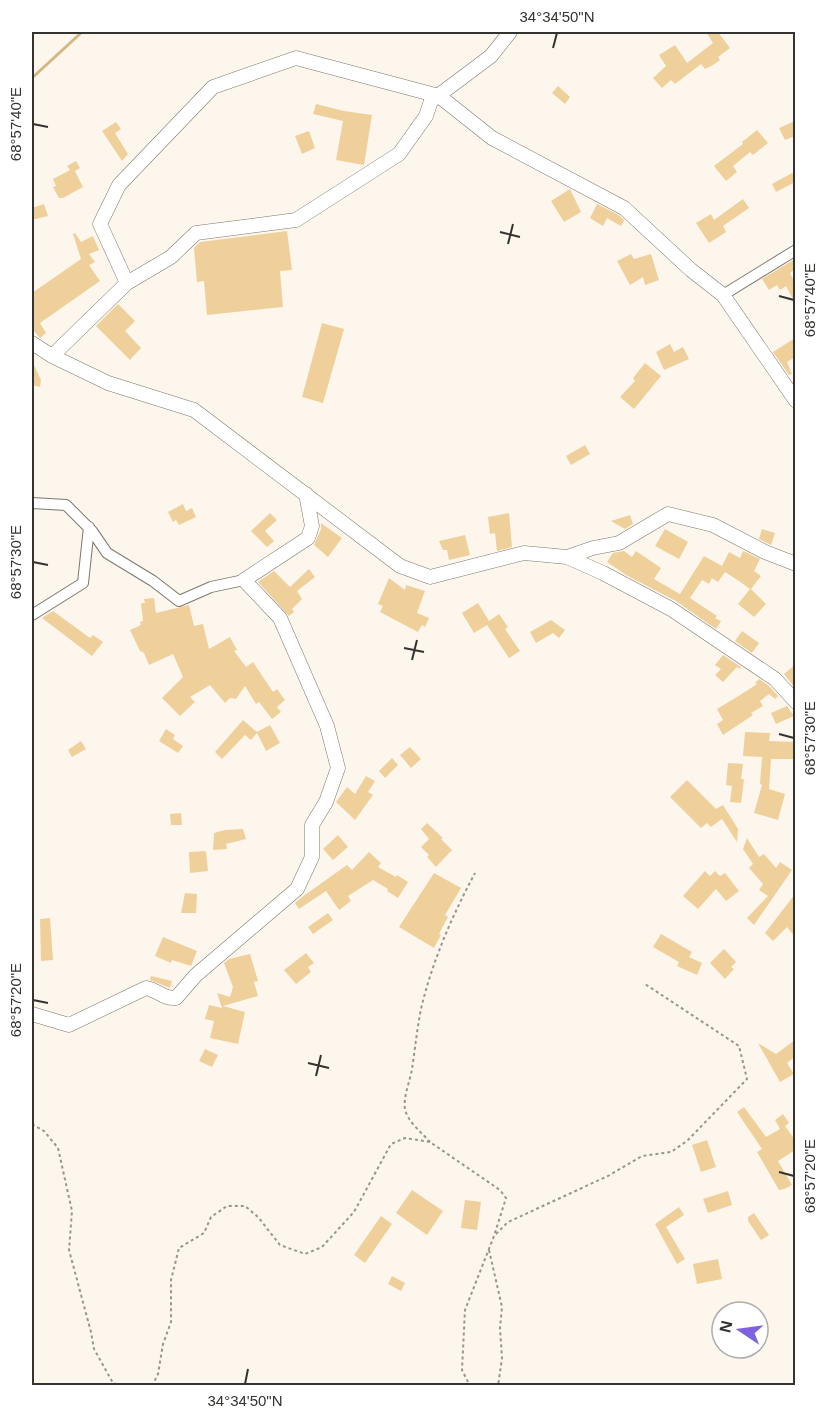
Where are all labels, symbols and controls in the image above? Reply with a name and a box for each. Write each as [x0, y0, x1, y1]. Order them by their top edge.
text: 34°34'50"N [519, 8, 595, 25]
text: 68°57'40"E [7, 87, 24, 161]
text: 68°57'40"E [801, 263, 818, 337]
text: 68°57'30"E [7, 525, 24, 599]
text: 68°57'30"E [801, 701, 818, 775]
text: 68°57'20"E [7, 963, 24, 1037]
text: 68°57'20"E [801, 1139, 818, 1213]
north arrow [710, 1300, 770, 1360]
text: N [716, 1319, 735, 1334]
text: 34°34'50"N [207, 1392, 283, 1409]

